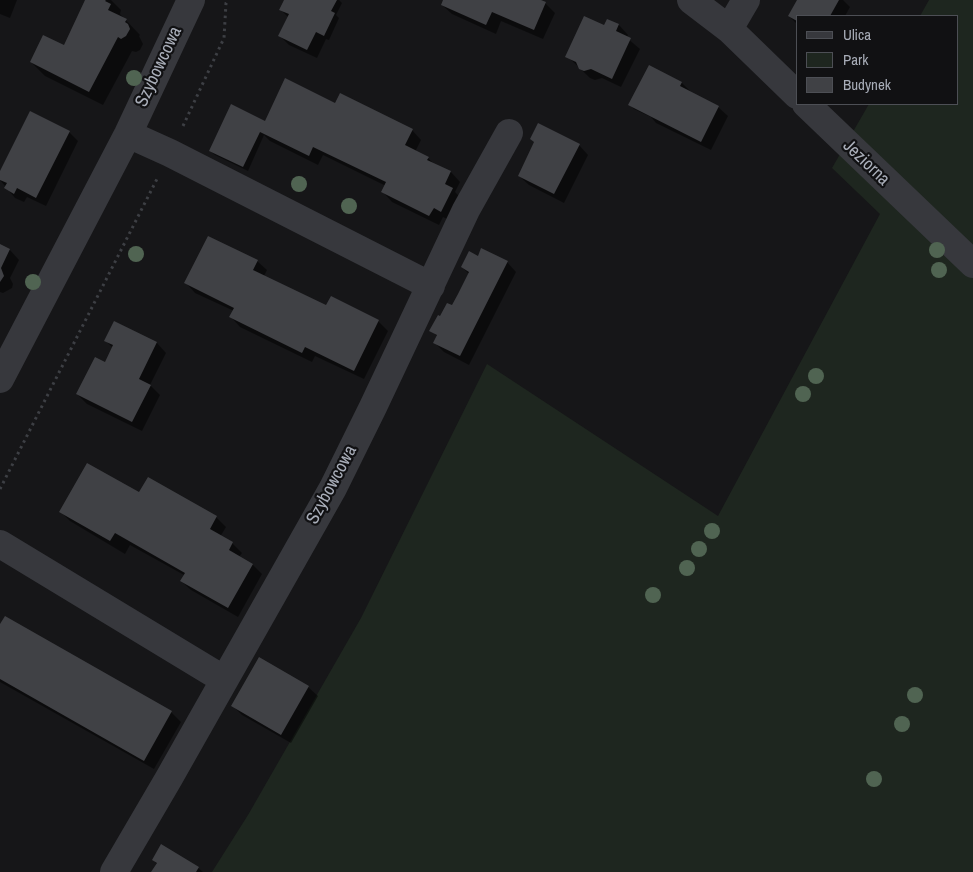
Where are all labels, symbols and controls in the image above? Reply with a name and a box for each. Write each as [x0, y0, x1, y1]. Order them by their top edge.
legend [796, 15, 958, 105]
street label: Szybowcowa [131, 23, 187, 111]
text: Ulica [843, 24, 871, 45]
text: Park [843, 49, 868, 70]
text: Budynek [843, 74, 891, 95]
street label: Jeziorna [838, 136, 894, 190]
street label: Szybowcowa [302, 442, 362, 528]

